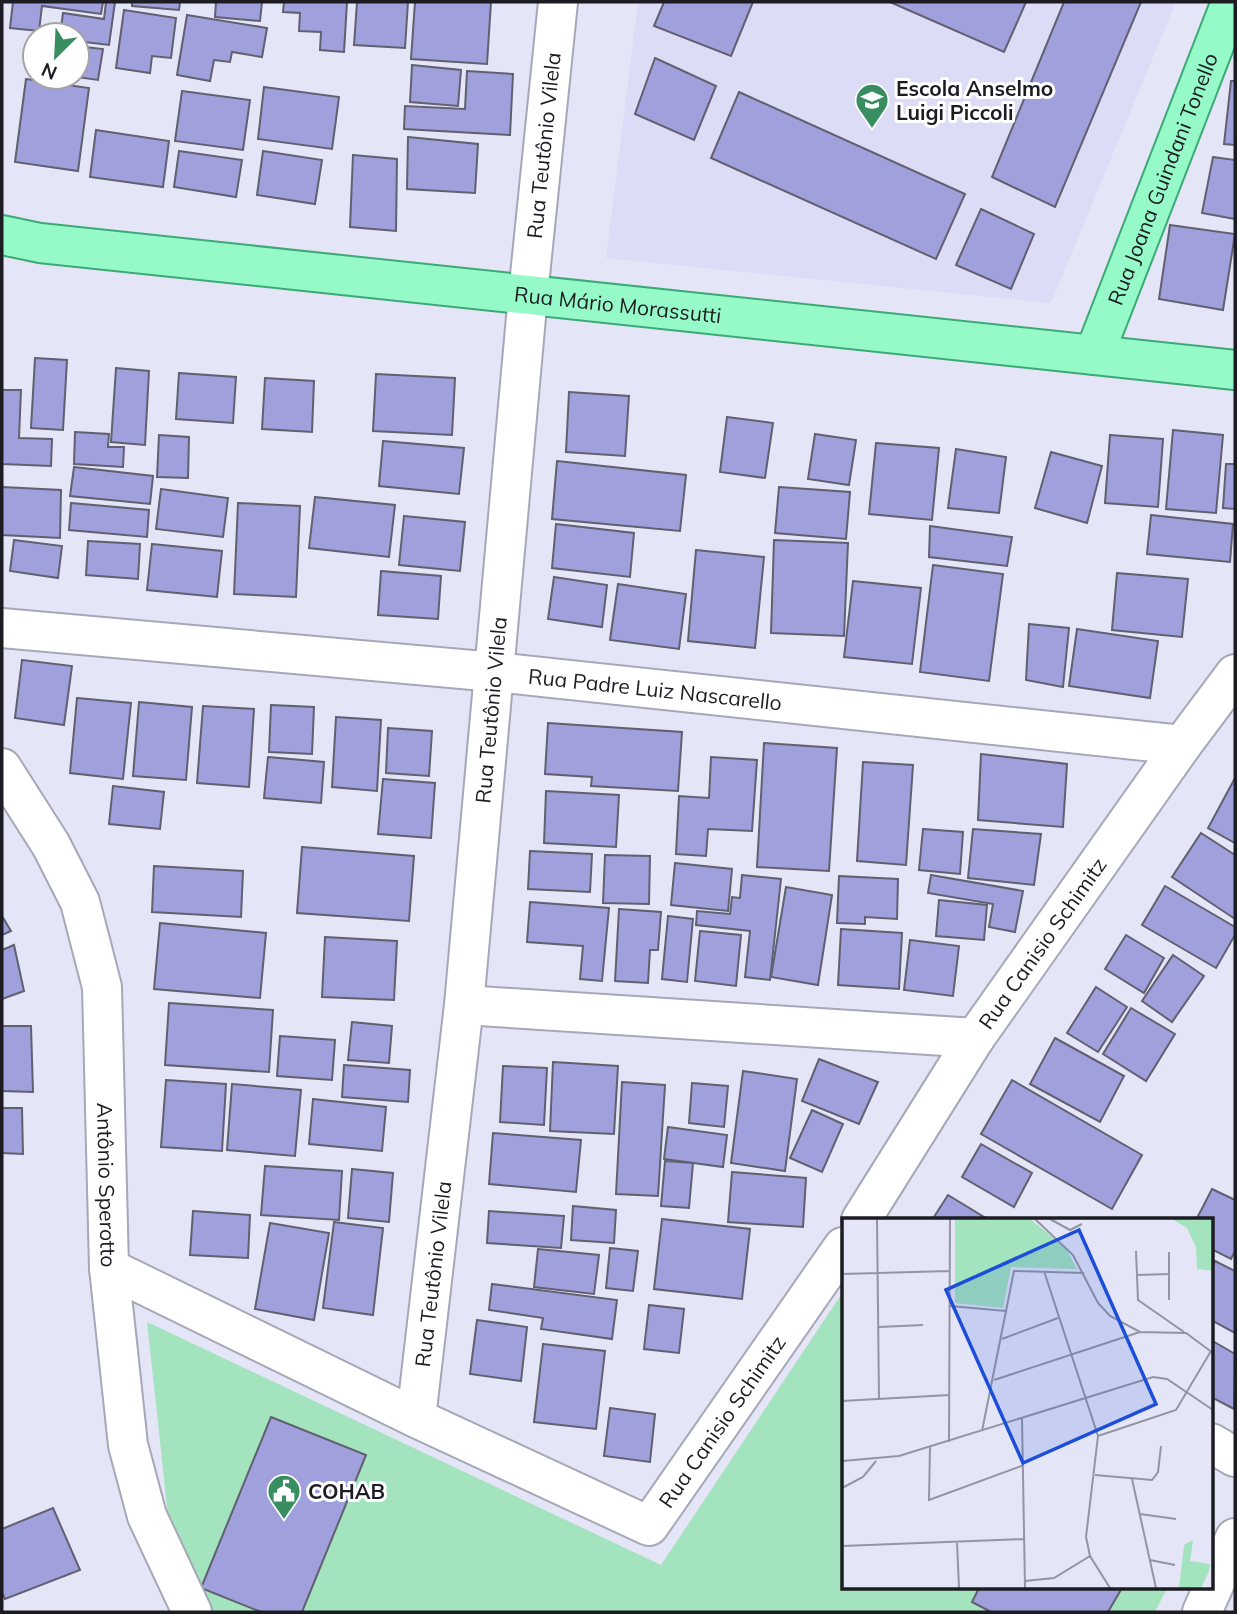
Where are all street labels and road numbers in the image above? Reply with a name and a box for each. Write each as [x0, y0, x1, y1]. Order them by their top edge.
street label: Rua Joana Guindani Tonello [1102, 49, 1223, 309]
street label: Rua Teutônio Vilela [521, 51, 566, 240]
street label: Rua Mário Morassutti [513, 280, 723, 328]
street label: Rua Teutônio Vilela [469, 616, 512, 804]
street label: Rua Padre Luiz Nascarello [527, 663, 783, 715]
street label: Rua Canisio Schimitz [973, 852, 1112, 1034]
street label: Antônio Sperotto [92, 1102, 122, 1268]
street label: Rua Teutônio Vilela [409, 1180, 456, 1368]
street label: Rua Canisio Schimitz [653, 1330, 791, 1513]

